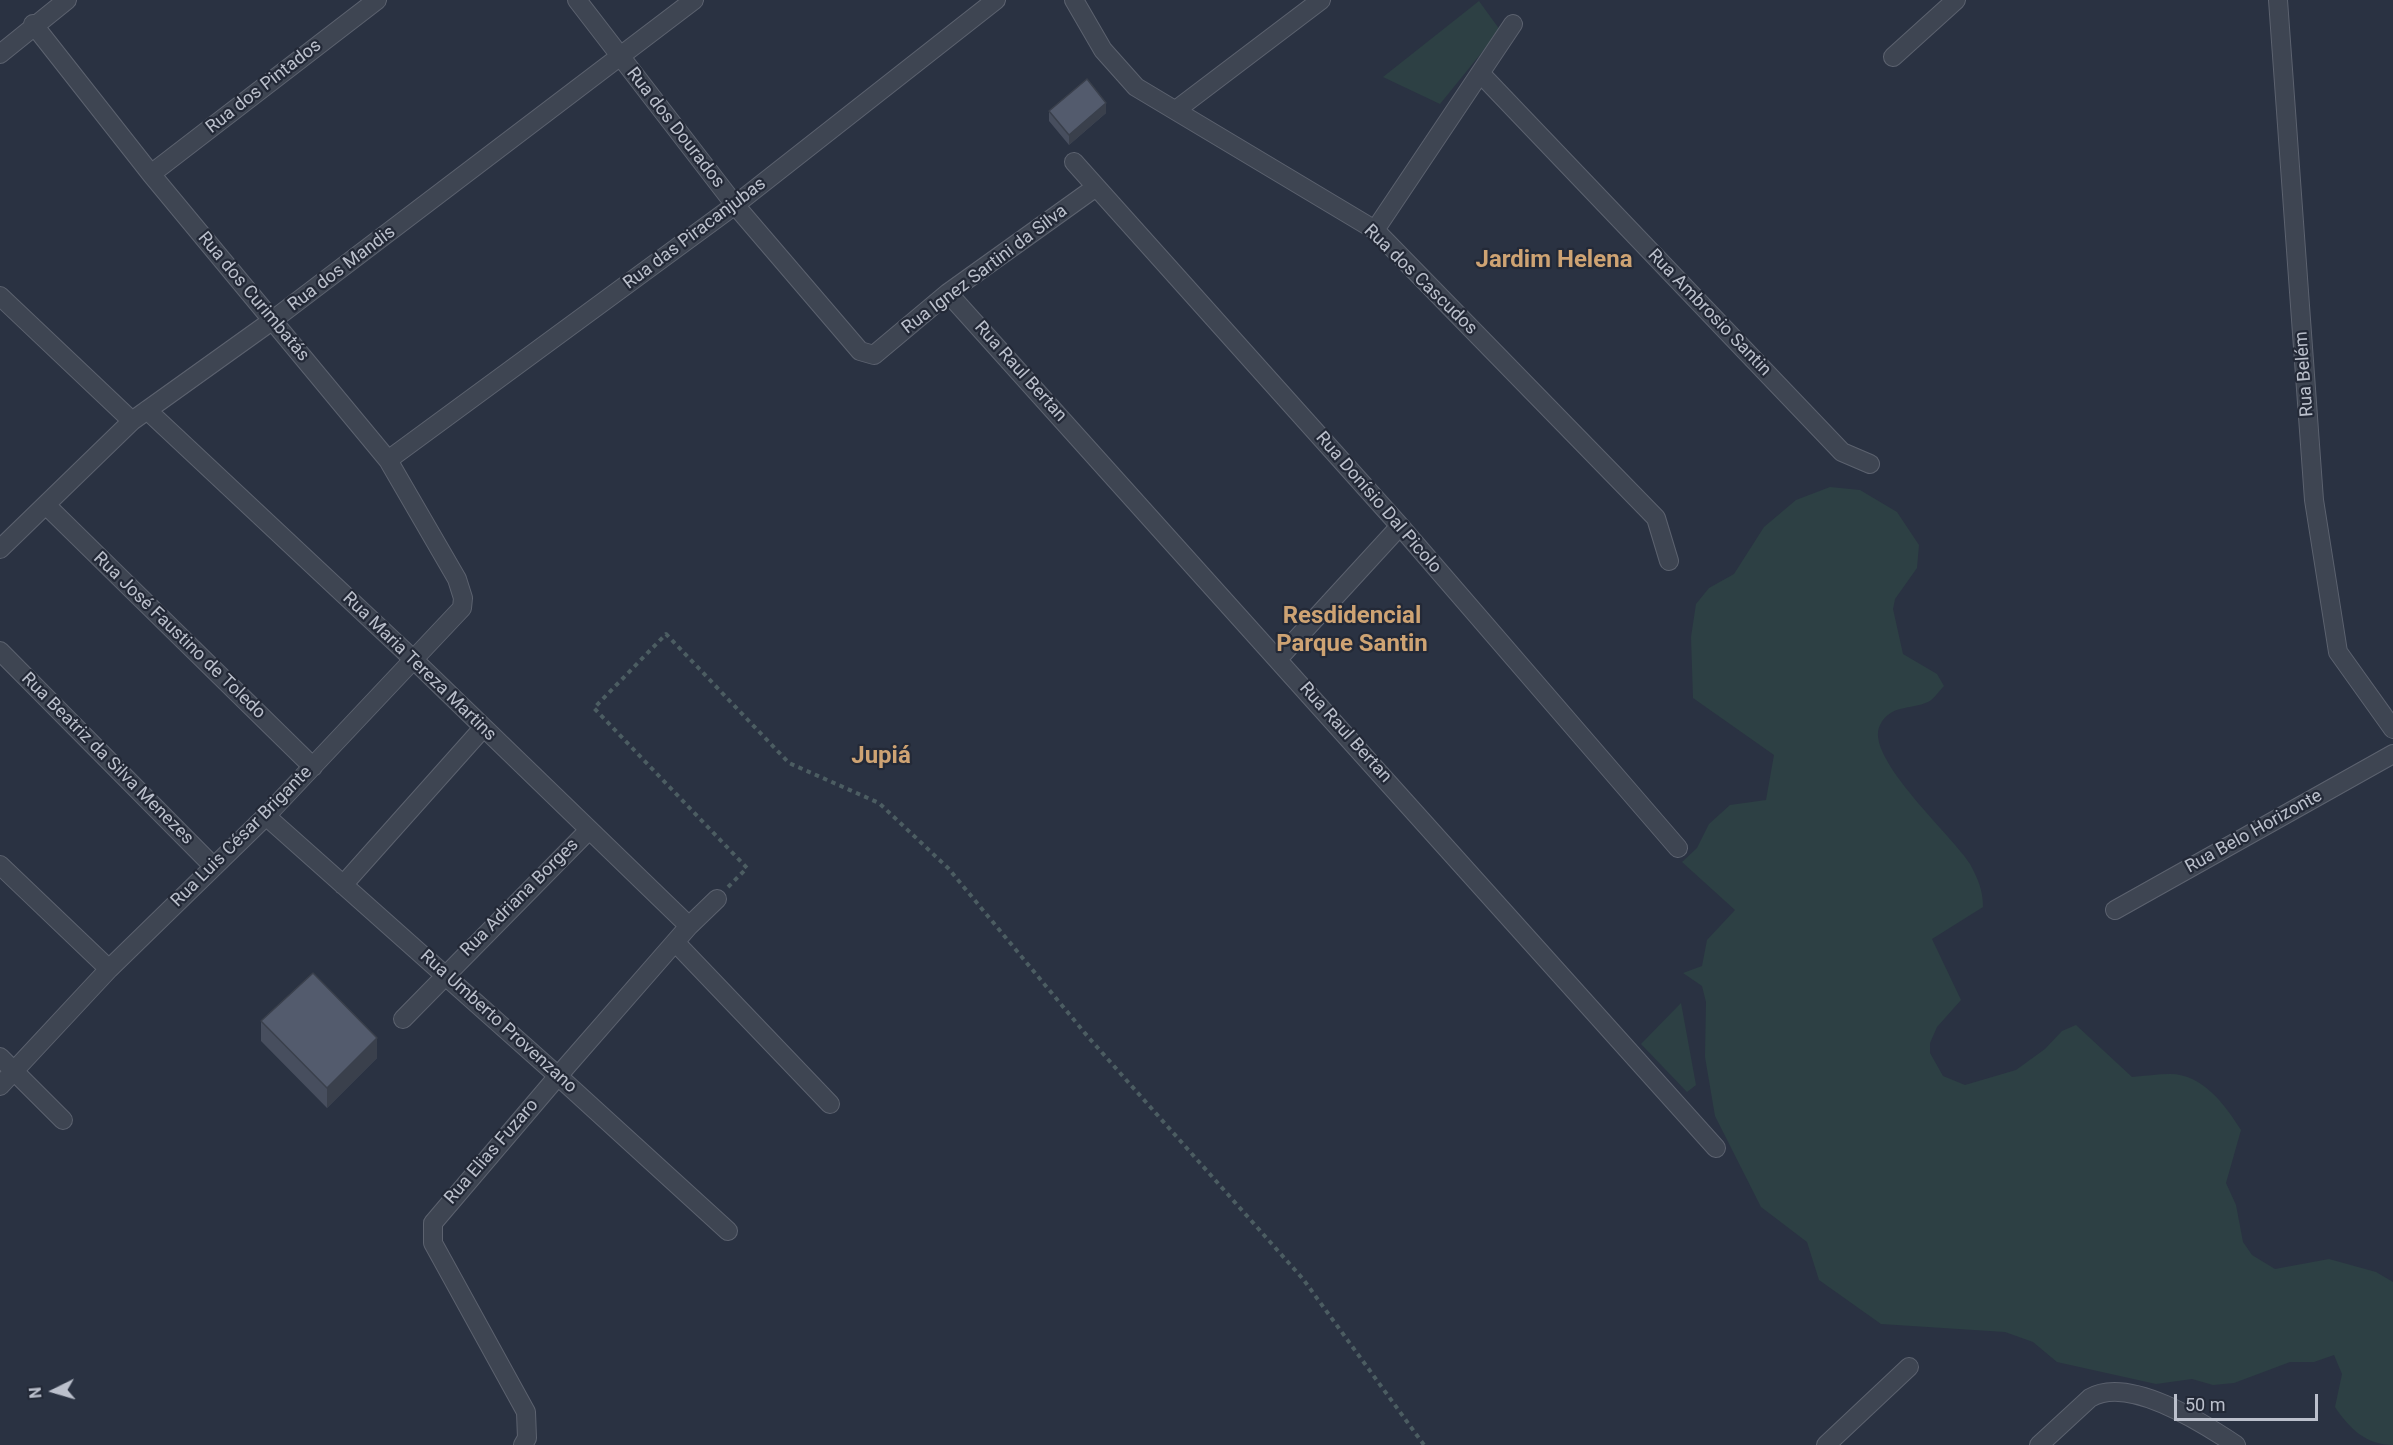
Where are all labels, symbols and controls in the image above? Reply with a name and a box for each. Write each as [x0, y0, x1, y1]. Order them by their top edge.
street label: Rua dos Pintados [202, 35, 326, 139]
street label: Rua dos Dourados [621, 64, 729, 192]
street label: Rua das Piracanjubas [619, 173, 771, 295]
street label: Rua Ignez Sartini da Silva [898, 201, 1072, 339]
street label: Rua dos Cascudos [1359, 220, 1481, 340]
street label: Rua dos Mandis [284, 222, 400, 316]
street label: Rua dos Curimbatás [193, 228, 313, 366]
street label: Rua Ambrosio Santin [1643, 245, 1775, 381]
district label: Jardim Helena [1476, 247, 1632, 275]
street label: Rua Raul Bertan [969, 317, 1071, 427]
street label: Rua Belém [2291, 330, 2319, 418]
street label: Rua Donísio Dal Picolo [1311, 428, 1445, 578]
street label: Rua José Faustino de Toledo [88, 548, 270, 724]
street label: Rua Maria Tereza Martins [338, 588, 500, 746]
district label: Resdidencial Parque Santin [1276, 603, 1428, 659]
street label: Rua Beatriz da Silva Menezes [16, 668, 198, 850]
street label: Rua Raul Bertan [1294, 678, 1396, 788]
district label: Jupiá [851, 743, 911, 771]
street label: Rua Luis César Brigante [167, 762, 317, 912]
street label: Rua Belo Horizonte [2182, 785, 2326, 879]
street label: Rua Adriana Borges [457, 835, 583, 961]
street label: Rua Umberto Provenzano [415, 946, 581, 1098]
street label: Rua Elias Fuzaro [440, 1095, 544, 1209]
north arrow [24, 1361, 84, 1421]
scale bar [2177, 1382, 2321, 1420]
text: N [26, 1386, 46, 1399]
text: 50 m [2185, 1394, 2225, 1415]

